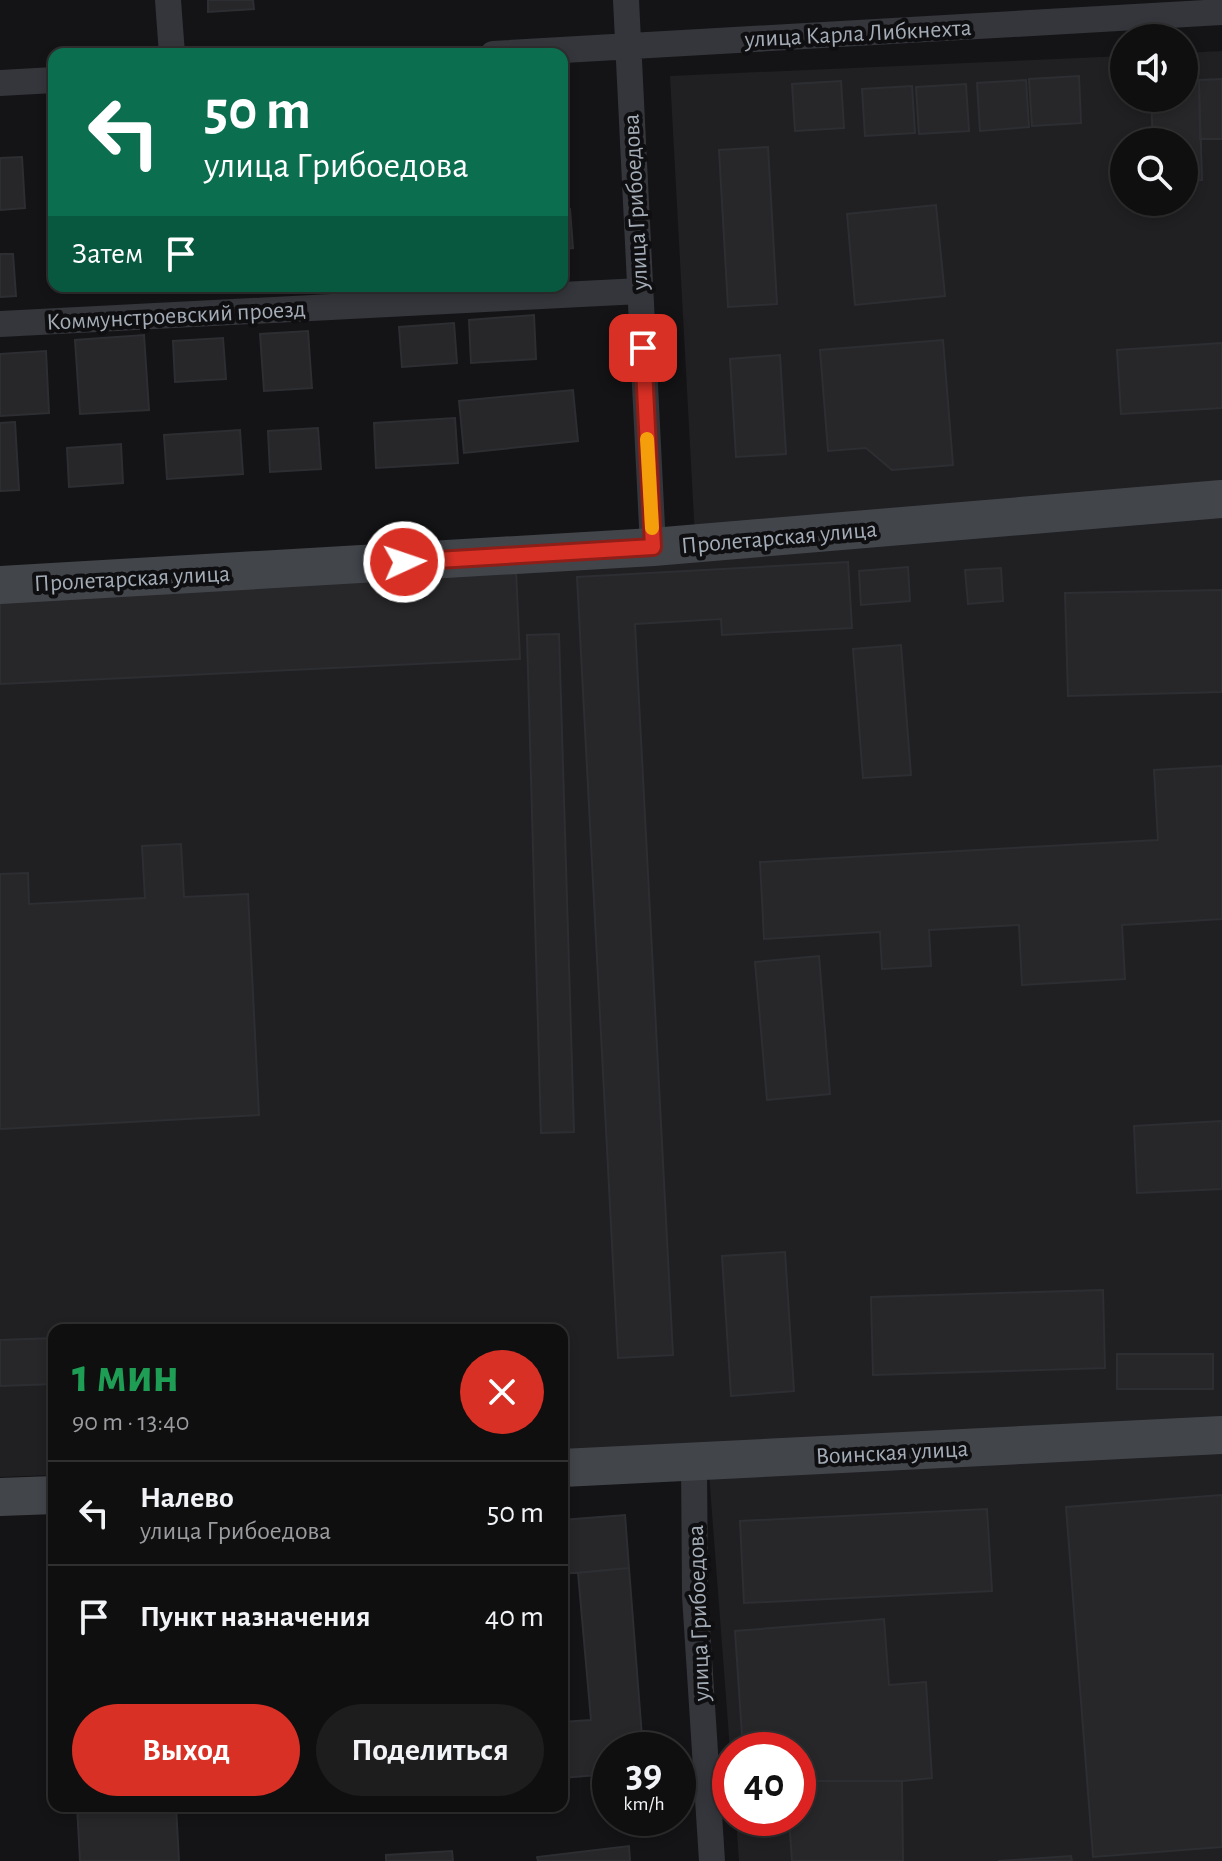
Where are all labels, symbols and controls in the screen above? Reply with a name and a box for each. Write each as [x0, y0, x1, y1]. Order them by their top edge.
street label: улица Карла Либкнехта [743, 16, 972, 52]
map controls [1110, 24, 1198, 216]
button: sound [1110, 24, 1198, 112]
icon: left [72, 80, 176, 184]
text: 50 m [204, 83, 311, 139]
street label: улица Грибоедова [619, 113, 653, 292]
button: search [1110, 128, 1198, 216]
text: улица Грибоедова [204, 148, 469, 184]
icon: arrive [159, 232, 203, 276]
text: Затем [72, 239, 143, 269]
street label: Коммунстроевский проезд [46, 297, 306, 335]
pin [609, 314, 677, 382]
icon: arrive [621, 326, 665, 370]
street label: Пролетарская улица [680, 517, 878, 559]
position arrow [362, 520, 446, 604]
street label: Пролетарская улица [33, 562, 231, 596]
button: close [460, 1350, 544, 1434]
text: 1 мин [72, 1353, 179, 1401]
text: 90 m · 13:40 [72, 1409, 189, 1435]
street label: Воинская улица [815, 1437, 969, 1469]
text: Налево [140, 1483, 234, 1513]
icon: left [72, 1491, 116, 1535]
text: 50 m [487, 1498, 544, 1528]
text: улица Грибоедова [140, 1518, 331, 1544]
street label: улица Грибоедова [684, 1524, 714, 1703]
icon: arrive [72, 1595, 116, 1639]
text: Пункт назначения [140, 1602, 371, 1632]
text: 40 m [485, 1602, 544, 1632]
button: Выход [72, 1704, 300, 1796]
button: Поделиться [316, 1704, 544, 1796]
speed limit sign: 40 [712, 1732, 816, 1836]
text: 39 [626, 1754, 662, 1794]
text: km/h [623, 1794, 665, 1814]

